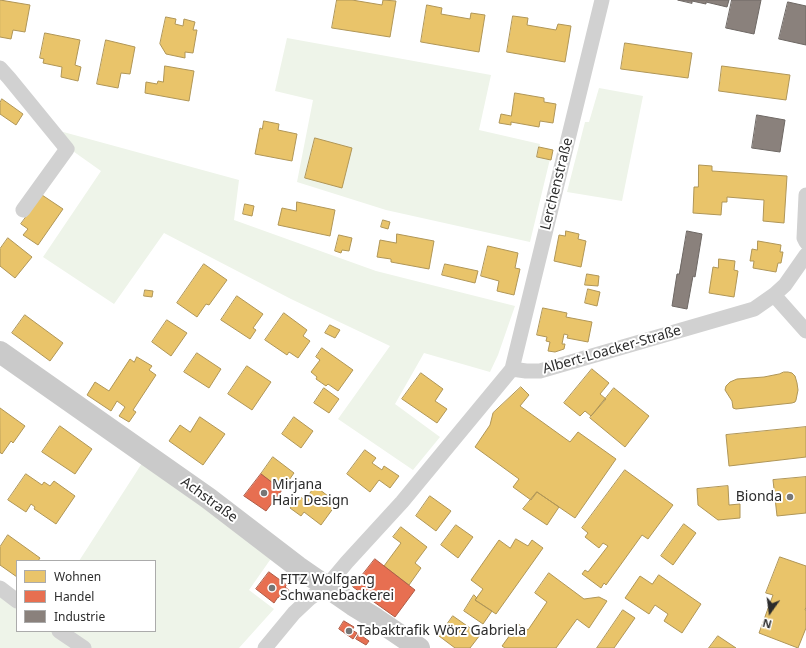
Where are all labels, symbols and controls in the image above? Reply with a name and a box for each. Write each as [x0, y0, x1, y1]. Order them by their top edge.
street label: Lerchenstraße [537, 136, 577, 232]
street label: Albert-Loacker-Straße [541, 322, 683, 378]
street label: Achstraße [177, 474, 241, 526]
place label: Mirjana Hair Design [272, 477, 349, 510]
marker: Mirjana Hair Design [259, 488, 269, 498]
place label: Bionda [736, 489, 782, 505]
marker: Bionda [785, 492, 795, 502]
legend [16, 560, 156, 632]
text: Wohnen [54, 568, 101, 585]
place label: FITZ Wolfgang Schwanebackerei [280, 572, 394, 604]
marker: FITZ Wolfgang Schwanebackerei [267, 583, 277, 593]
text: Handel [54, 588, 94, 605]
north arrow [750, 592, 790, 632]
text: Industrie [54, 608, 105, 625]
text: N [761, 616, 773, 632]
place label: Tabaktrafik Wörz Gabriela [357, 623, 526, 639]
marker: Tabaktrafik Wörz Gabriela [344, 626, 354, 636]

